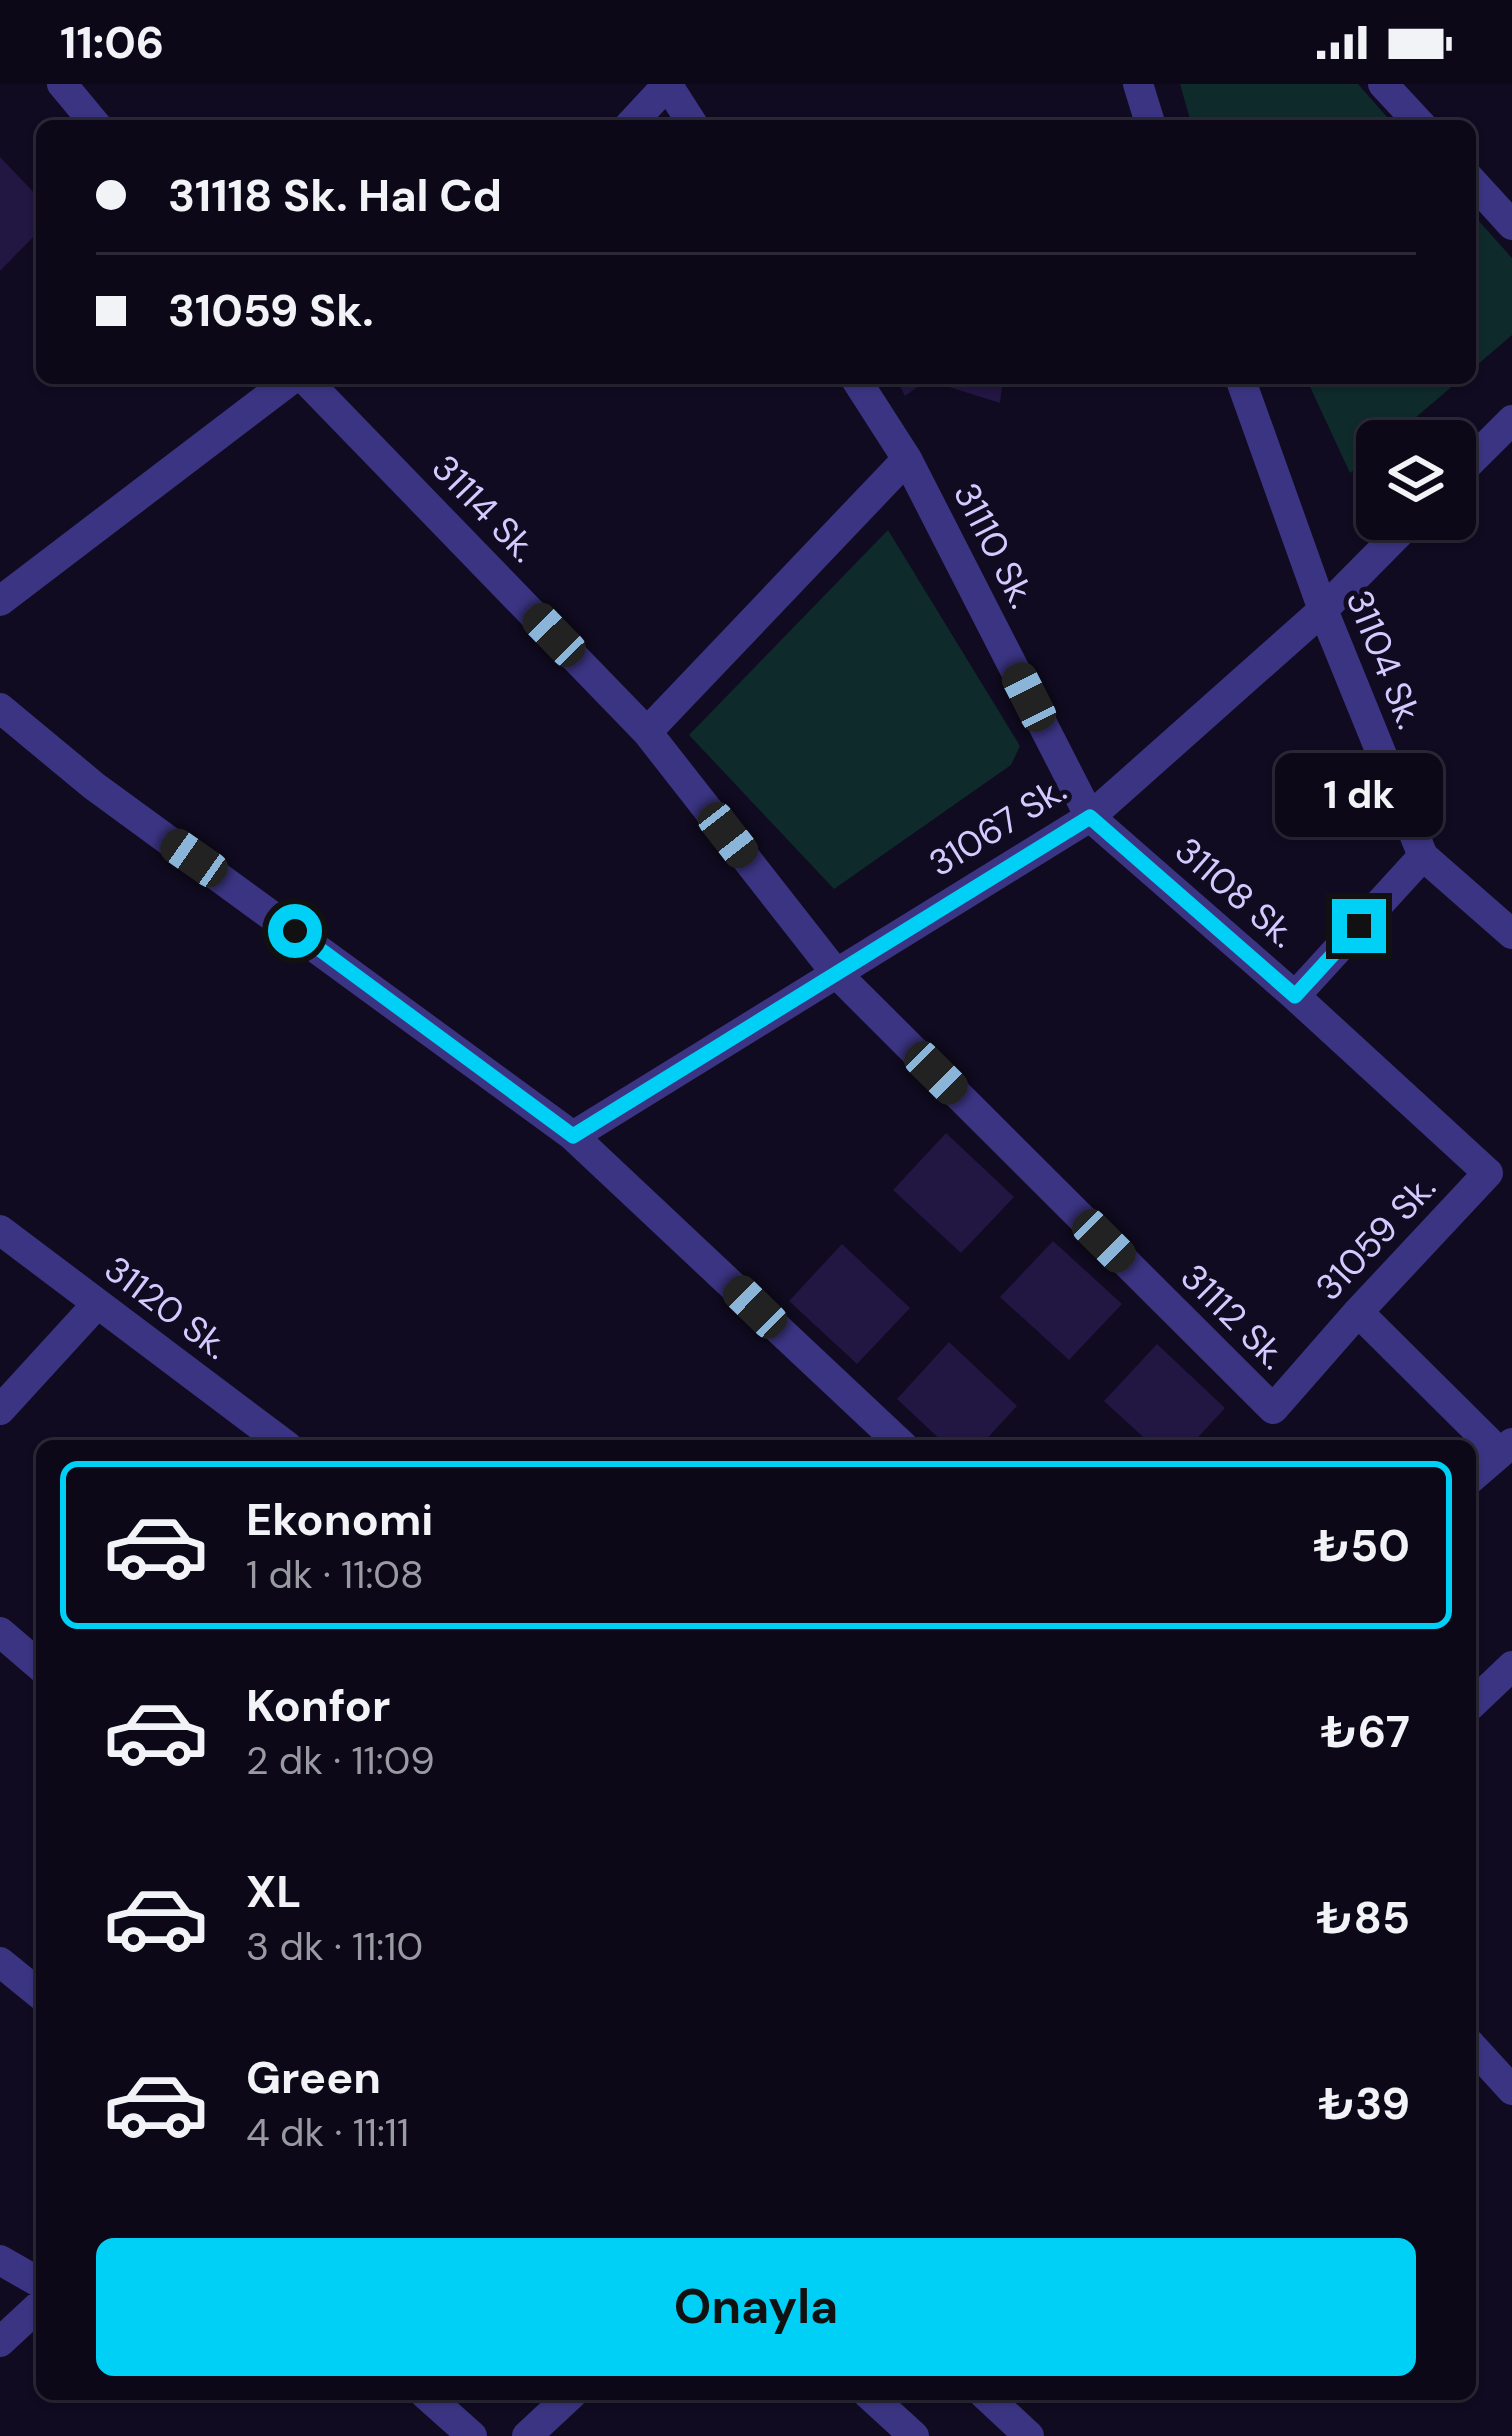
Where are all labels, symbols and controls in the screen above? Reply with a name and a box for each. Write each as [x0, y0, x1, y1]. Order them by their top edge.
text: 11:06 [60, 13, 164, 72]
text: 31118 Sk. Hal Cd [168, 166, 502, 225]
text: 31059 Sk. [168, 281, 373, 340]
map controls [1356, 420, 1476, 540]
button: layers [1356, 420, 1476, 540]
street label: 31114 Sk. [422, 445, 547, 572]
street label: 31110 Sk. [943, 475, 1046, 616]
street label: 31104 Sk. [1336, 583, 1434, 735]
car [516, 597, 592, 673]
car [997, 657, 1061, 737]
callout: 1 dk [1275, 752, 1443, 836]
street label: 31067 Sk. [920, 766, 1075, 887]
text: 1 dk [1323, 769, 1395, 820]
car [692, 796, 764, 874]
car [154, 823, 234, 893]
street label: 31108 Sk. [1165, 827, 1306, 958]
route end [1332, 899, 1386, 953]
route start [268, 904, 322, 958]
car [898, 1035, 974, 1111]
street label: 31059 Sk. [1305, 1164, 1446, 1310]
car [1066, 1203, 1142, 1279]
street label: 31120 Sk. [95, 1245, 238, 1369]
street label: 31112 Sk. [1171, 1253, 1297, 1379]
car [717, 1269, 793, 1345]
text: Ekonomi [246, 1490, 433, 1549]
icon: car [102, 1491, 210, 1599]
text: ₺50 [1313, 1516, 1410, 1575]
text: 1 dk · 11:08 [246, 1549, 424, 1600]
text: Konfor [246, 1676, 390, 1735]
icon: car [102, 1677, 210, 1785]
text: ₺67 [1321, 1702, 1410, 1761]
text: 2 dk · 11:09 [246, 1735, 435, 1786]
text: XL [246, 1862, 301, 1921]
icon: car [102, 1863, 210, 1971]
text: ₺85 [1316, 1888, 1410, 1947]
text: 3 dk · 11:10 [246, 1921, 423, 1972]
text: Green [246, 2048, 381, 2107]
icon: car [102, 2049, 210, 2157]
text: ₺39 [1318, 2074, 1410, 2133]
text: 4 dk · 11:11 [246, 2107, 409, 2158]
button: Onayla [96, 2238, 1416, 2376]

